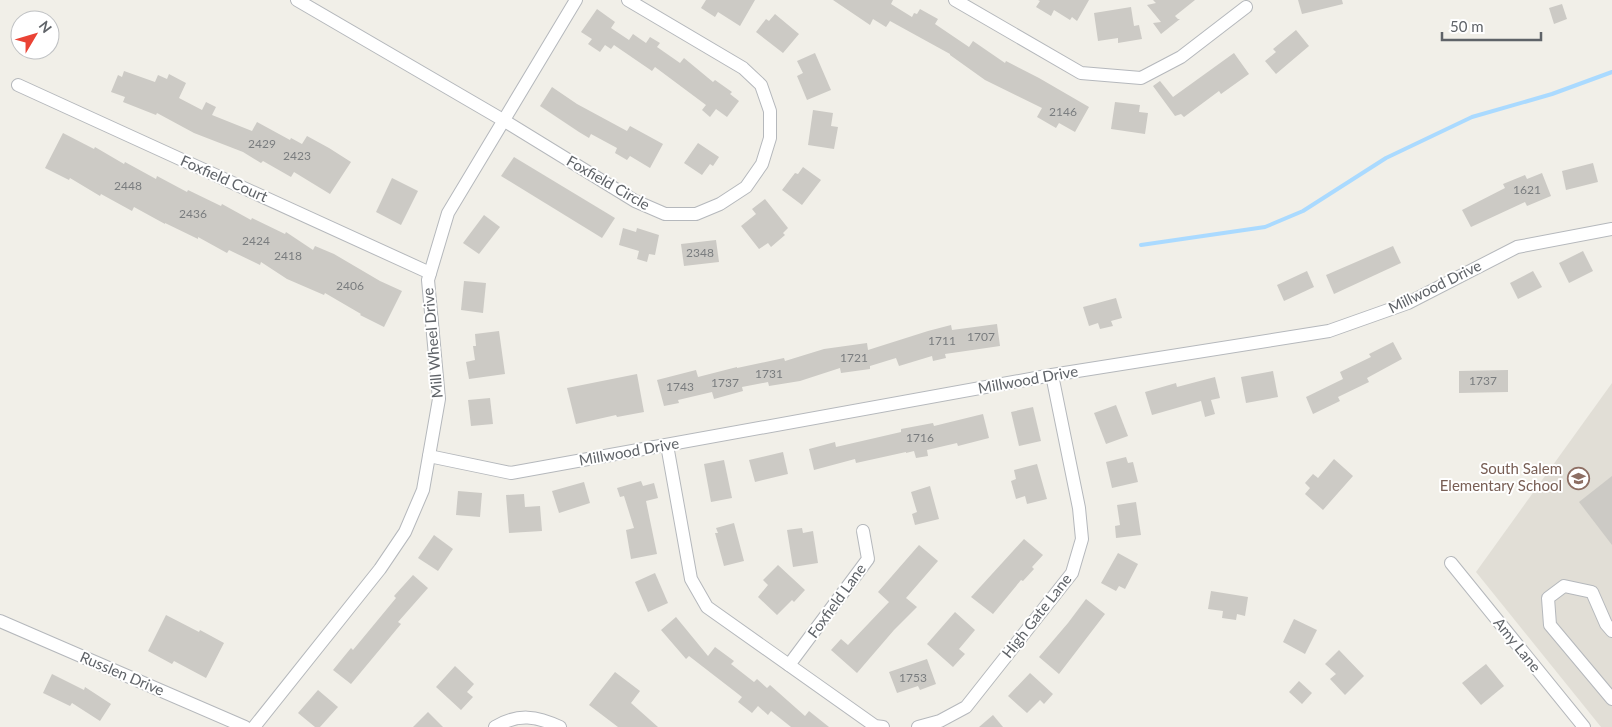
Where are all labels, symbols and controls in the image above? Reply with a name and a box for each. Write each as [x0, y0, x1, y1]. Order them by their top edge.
north arrow [10, 10, 60, 60]
scale bar [1442, 10, 1541, 42]
text: N [36, 17, 56, 36]
text: 50 m [1450, 17, 1484, 35]
house number: 2146 [1049, 104, 1077, 119]
house number: 2429 [248, 136, 276, 151]
house number: 2423 [283, 148, 311, 163]
street label: Foxfield Court [178, 151, 271, 206]
street label: Foxfield Circle [564, 151, 653, 213]
house number: 2448 [114, 178, 142, 193]
house number: 1621 [1513, 182, 1541, 197]
house number: 2436 [179, 206, 207, 221]
house number: 2424 [242, 233, 270, 248]
house number: 2348 [686, 245, 714, 260]
house number: 2418 [274, 248, 302, 263]
street label: Millwood Drive [1385, 256, 1484, 316]
house number: 2406 [336, 278, 364, 293]
street label: Mill Wheel Drive [418, 287, 446, 399]
house number: 1707 [967, 329, 995, 344]
house number: 1711 [928, 333, 956, 348]
house number: 1721 [840, 350, 868, 365]
street label: Millwood Drive [976, 361, 1079, 397]
house number: 1731 [755, 366, 783, 381]
house number: 1737 [1469, 373, 1497, 388]
house number: 1737 [711, 375, 739, 390]
house number: 1743 [666, 379, 694, 394]
house number: 1716 [906, 430, 934, 445]
street label: Millwood Drive [577, 433, 680, 469]
place label: South Salem Elementary School [1440, 459, 1562, 494]
school or university icon: South Salem Elementary School [1566, 466, 1590, 490]
street label: Foxfield Lane [803, 560, 869, 641]
street label: High Gate Lane [998, 570, 1075, 661]
street label: Amy Lane [1490, 613, 1545, 675]
street label: Russlen Drive [78, 647, 167, 699]
house number: 1753 [899, 670, 927, 685]

